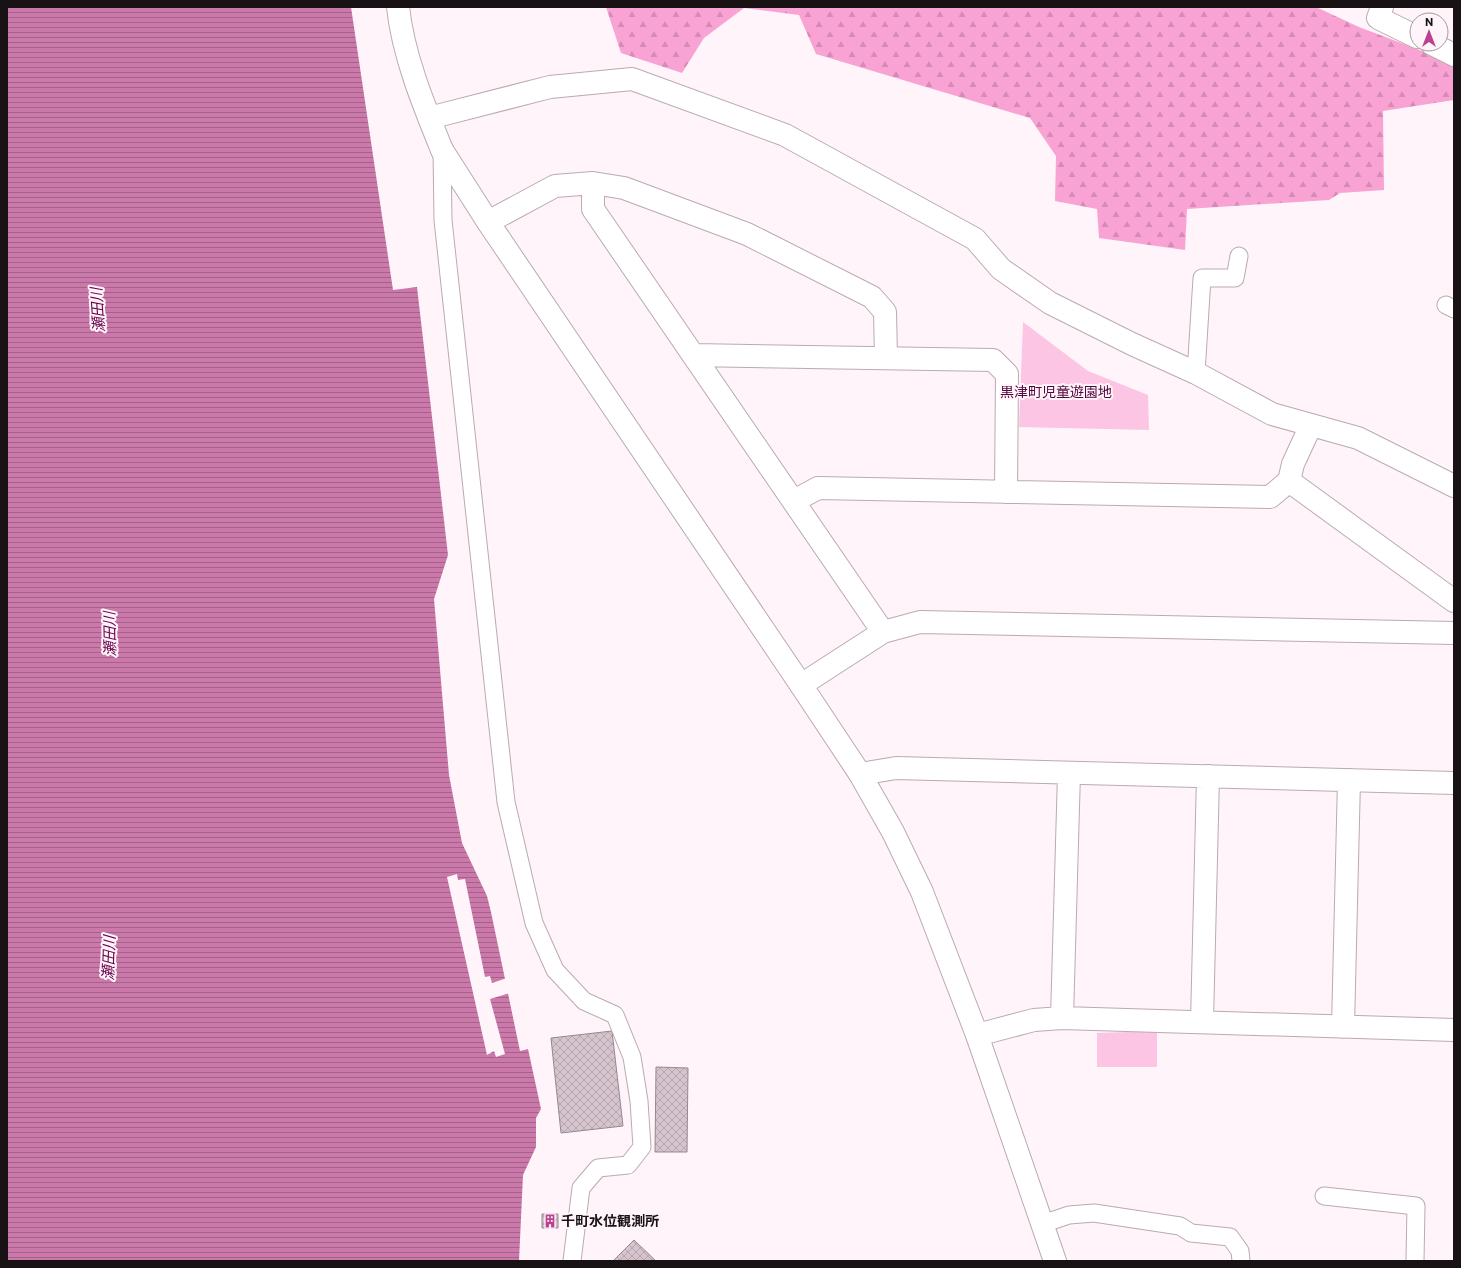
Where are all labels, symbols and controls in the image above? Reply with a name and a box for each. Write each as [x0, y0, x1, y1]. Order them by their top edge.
north arrow [1409, 12, 1449, 52]
text: N [1425, 15, 1433, 28]
water label: 瀬田川 [86, 285, 108, 333]
park label: 黒津町児童遊園地 [1000, 383, 1112, 400]
water label: 瀬田川 [100, 609, 118, 657]
water label: 瀬田川 [98, 933, 118, 981]
place label: 千町水位観測所 [561, 1212, 659, 1229]
building icon: 千町水位観測所 [542, 1213, 558, 1229]

